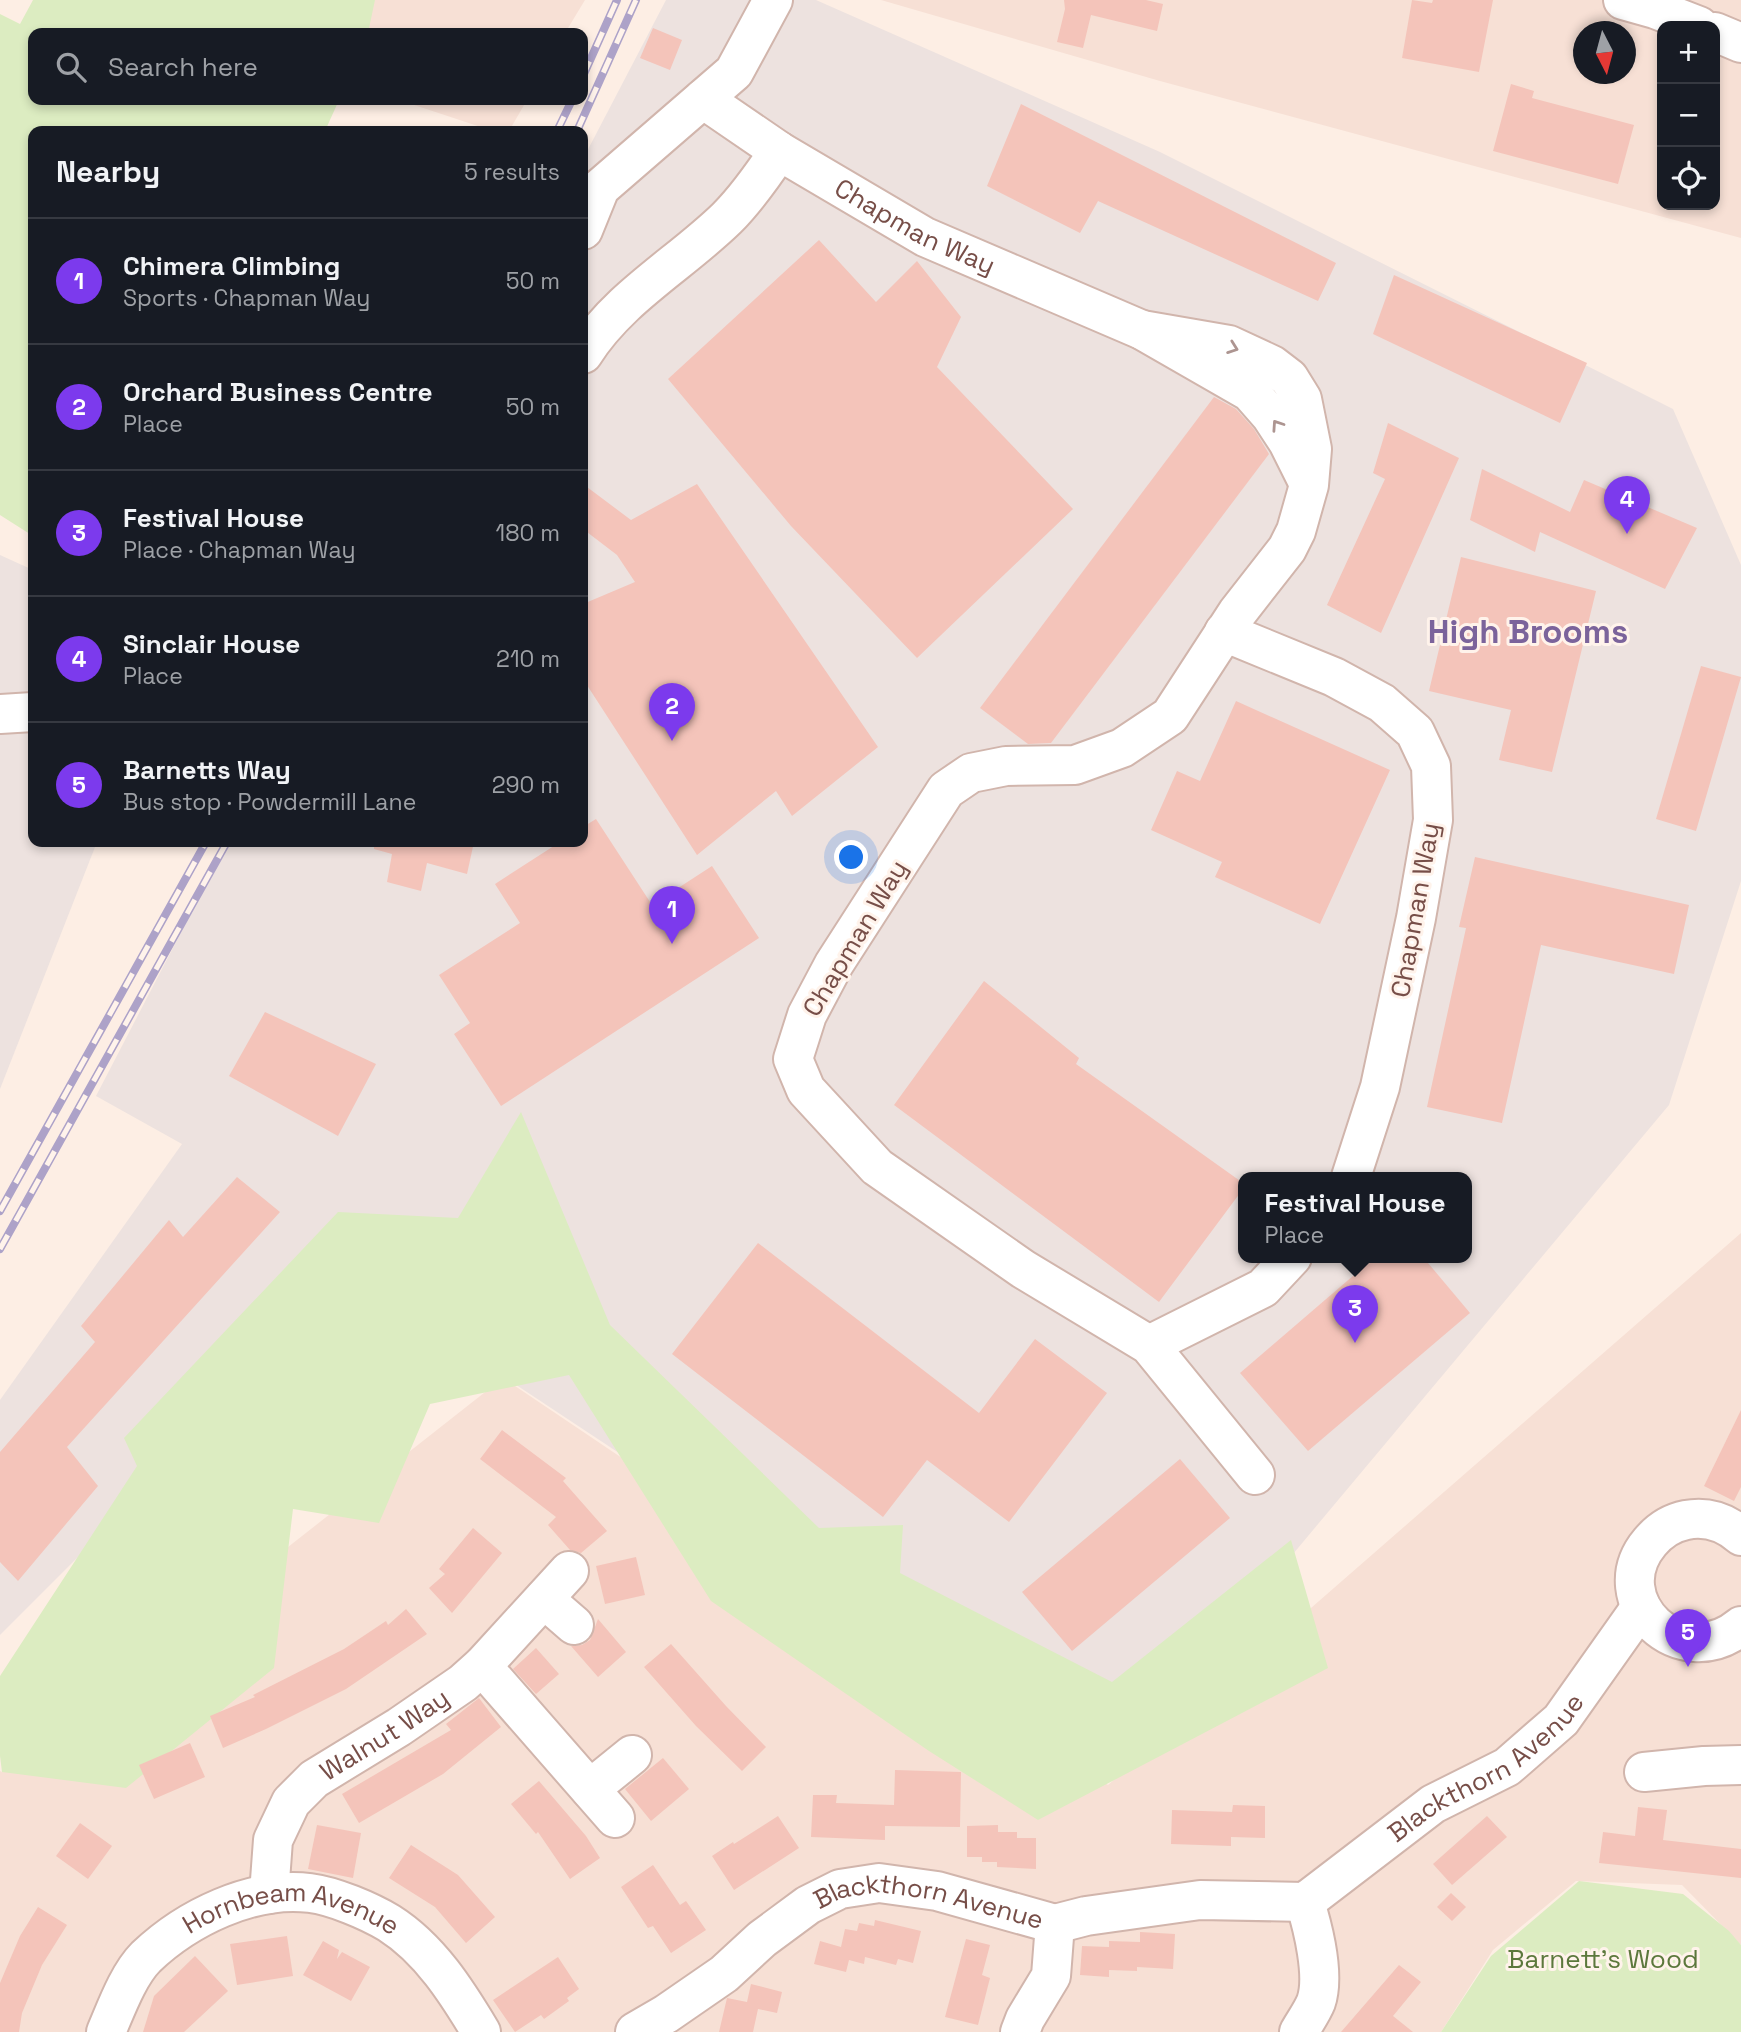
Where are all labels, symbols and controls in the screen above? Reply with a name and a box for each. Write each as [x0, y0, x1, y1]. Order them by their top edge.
north arrow [1573, 21, 1636, 84]
map controls [1657, 21, 1720, 210]
button: + [1657, 21, 1720, 84]
search box [28, 28, 588, 105]
icon: search [52, 48, 90, 86]
text: Search here [108, 50, 258, 84]
button: − [1657, 84, 1720, 147]
button: locate [1657, 147, 1720, 210]
text: Nearby [56, 152, 160, 191]
text: 5 results [464, 157, 560, 187]
street label: Chapman Way [828, 171, 1001, 282]
text: Chimera Climbing [123, 249, 340, 283]
text: 1 [74, 266, 84, 296]
text: 50 m [506, 266, 560, 296]
text: Sports · Chapman Way [123, 283, 370, 313]
one-way arrow [1226, 340, 1238, 354]
text: Orchard Business Centre [123, 375, 432, 409]
text: 2 [72, 392, 86, 422]
text: 50 m [506, 392, 560, 422]
text: Place [123, 409, 183, 439]
one-way arrow [1273, 420, 1285, 433]
pin: 4 [1604, 476, 1650, 534]
text: Festival House [123, 501, 304, 535]
text: 3 [72, 518, 86, 548]
text: 180 m [496, 518, 560, 548]
text: Place · Chapman Way [123, 535, 356, 565]
district label: High Brooms [1428, 611, 1628, 653]
text: Sinclair House [123, 627, 300, 661]
text: 4 [72, 644, 86, 674]
text: 210 m [496, 644, 560, 674]
text: Place [123, 661, 183, 691]
pin: 2 [649, 683, 695, 741]
text: Barnetts Way [123, 753, 291, 787]
text: 5 [72, 770, 86, 800]
text: 290 m [492, 770, 560, 800]
text: Bus stop · Powdermill Lane [123, 787, 416, 817]
street label: Chapman Way [1383, 820, 1447, 1000]
your location [834, 840, 868, 874]
street label: Chapman Way [795, 853, 915, 1023]
pin: 1 [649, 886, 695, 944]
popup [1238, 1172, 1472, 1263]
text: Festival House [1264, 1186, 1446, 1220]
text: Place [1264, 1220, 1324, 1250]
pin: 3 [1332, 1285, 1378, 1343]
pin: 5 [1665, 1609, 1711, 1667]
street label: Walnut Way [313, 1681, 456, 1788]
street label: Blackthorn Avenue [1381, 1687, 1591, 1850]
street label: Blackthorn Avenue [808, 1866, 1047, 1937]
text: Hornbeam Avenue [176, 1875, 406, 1942]
street label: Hornbeam Avenue [177, 1918, 405, 1954]
park label: Barnett's Wood [1507, 1942, 1699, 1976]

